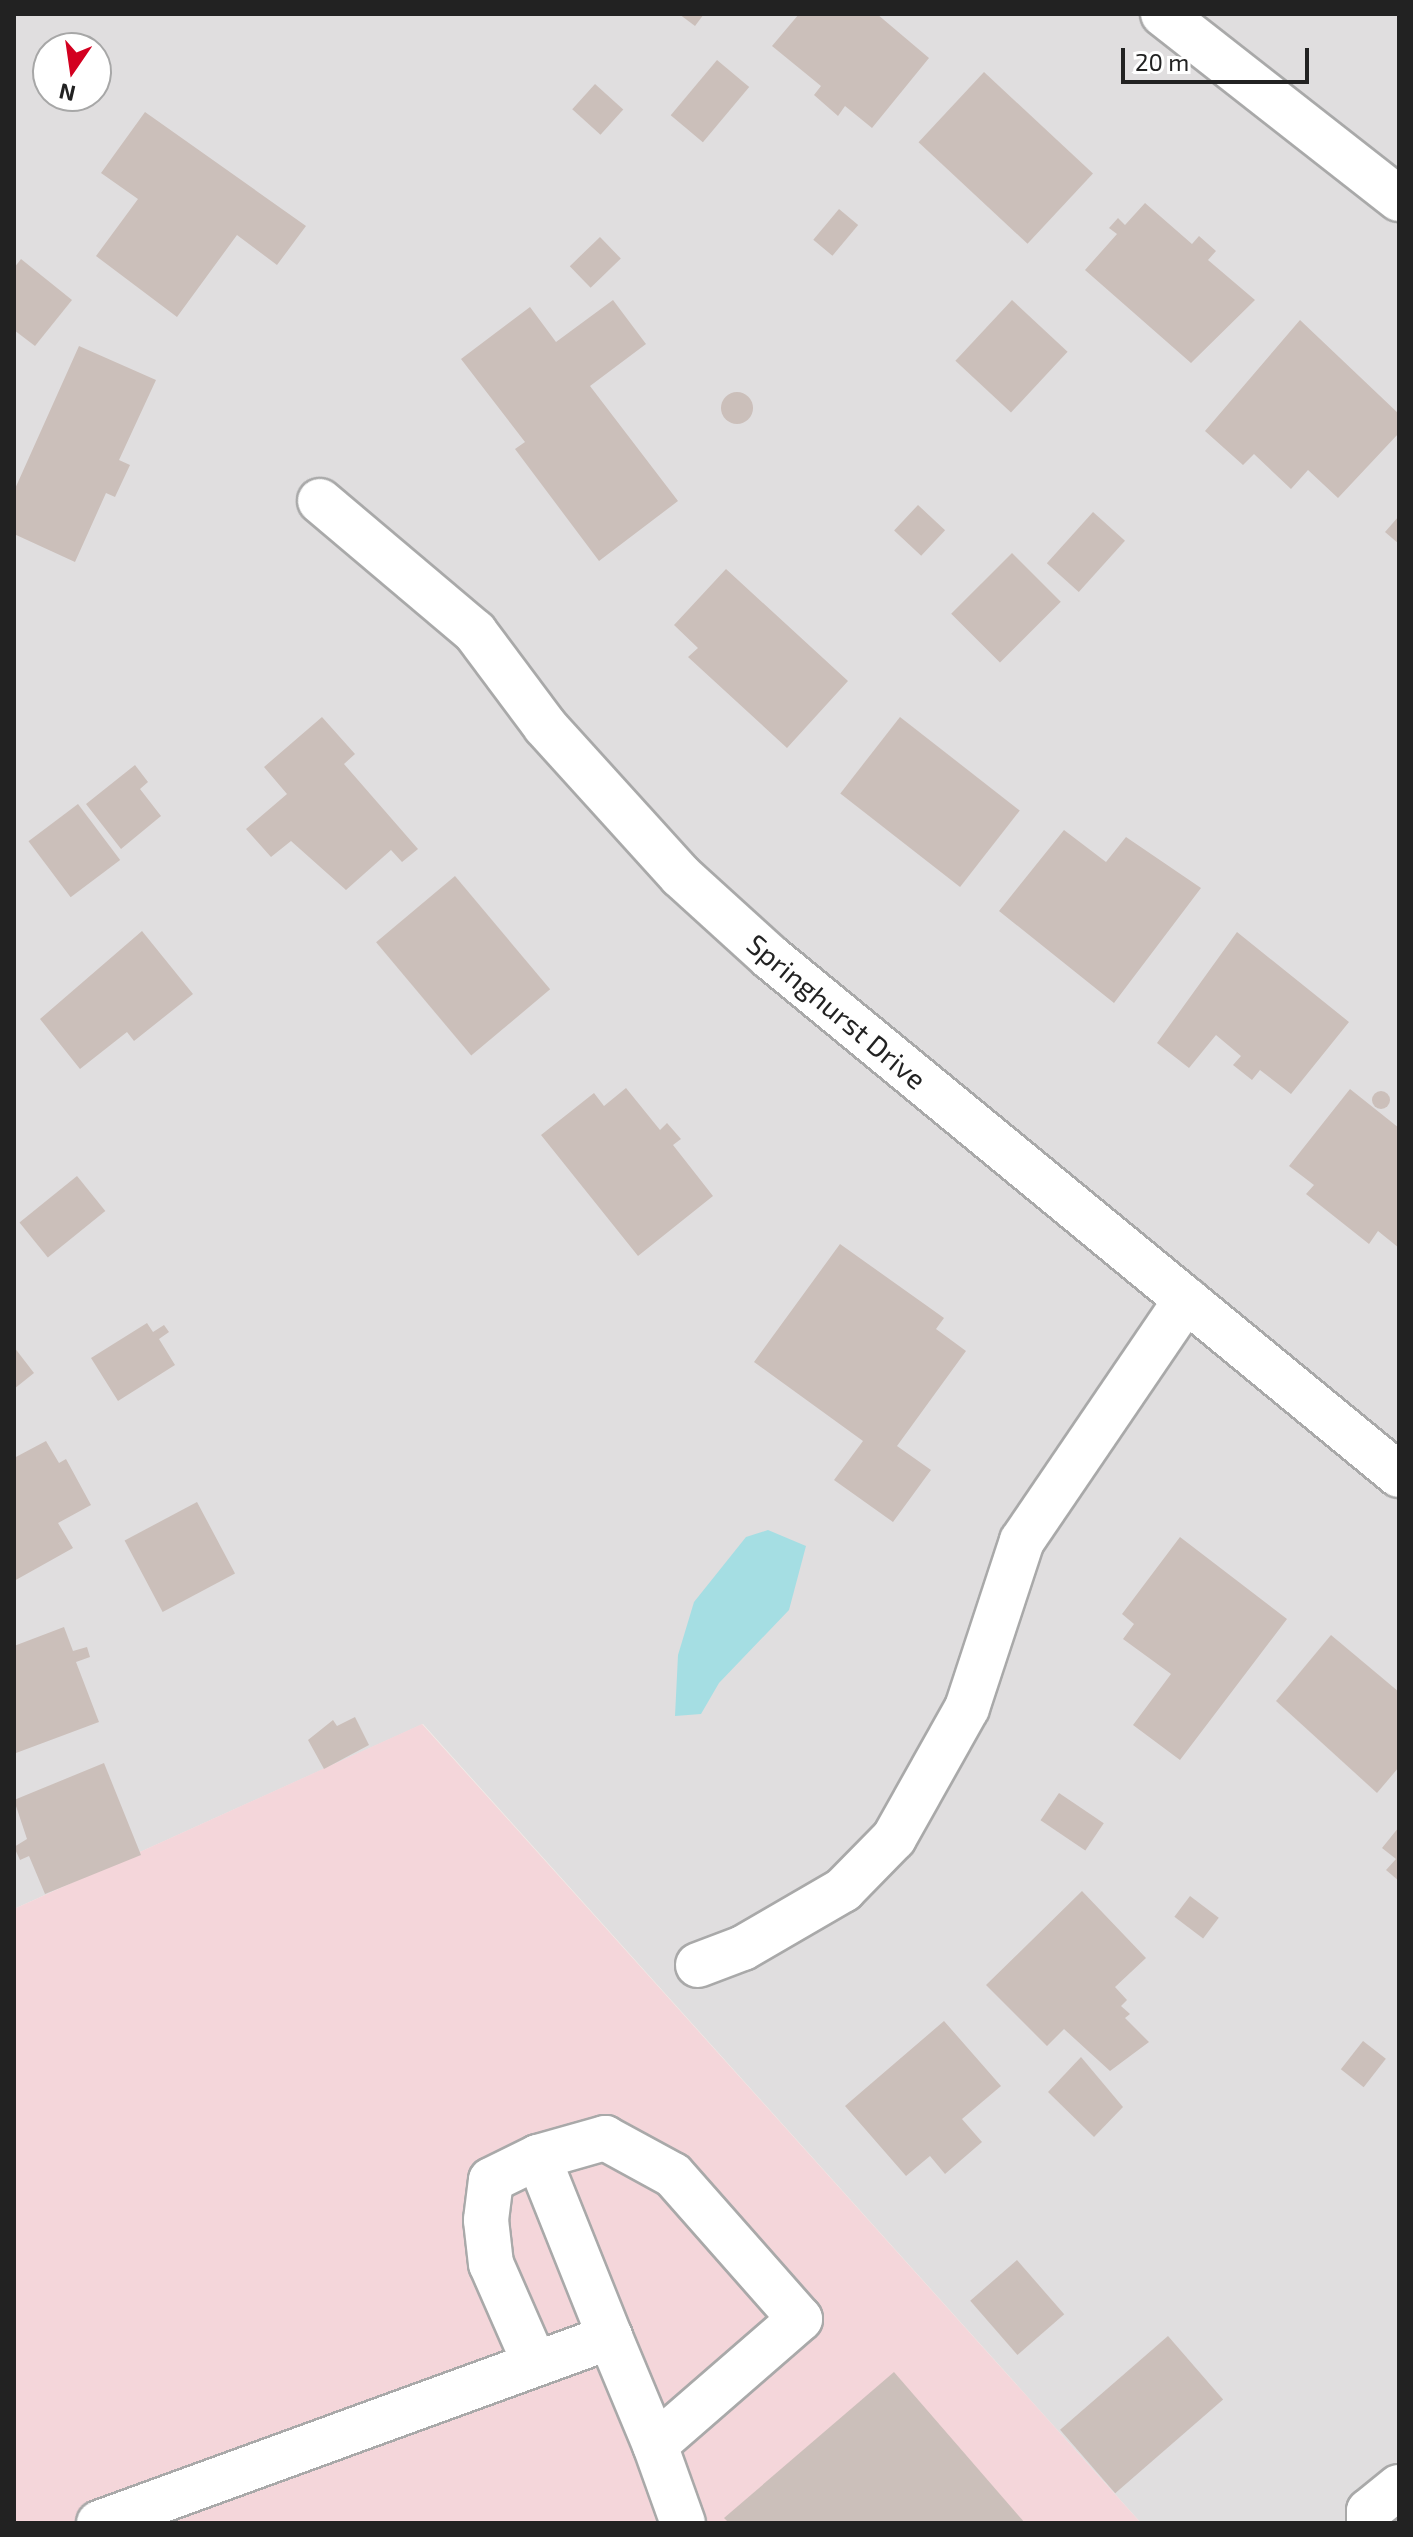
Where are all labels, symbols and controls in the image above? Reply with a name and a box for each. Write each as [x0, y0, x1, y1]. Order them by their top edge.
north arrow [32, 32, 112, 112]
scale bar [1125, 32, 1313, 82]
text: 20 m [1135, 47, 1189, 76]
text: N [56, 79, 78, 108]
street label: Springhurst Drive [741, 926, 933, 1096]

